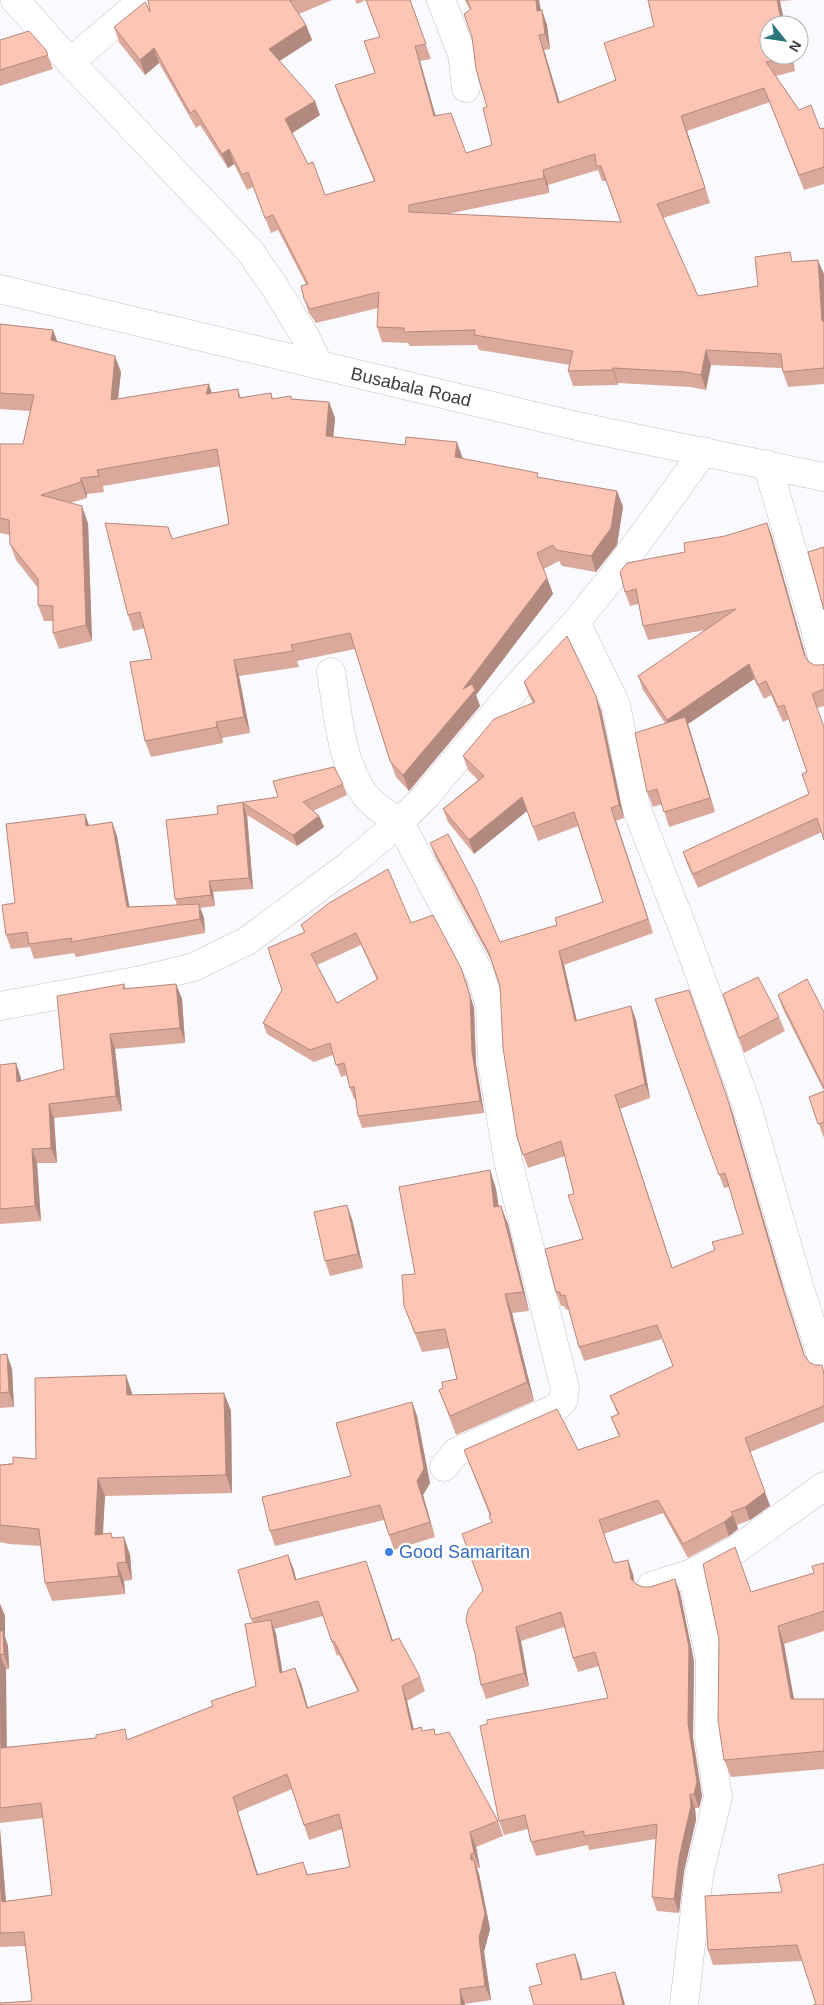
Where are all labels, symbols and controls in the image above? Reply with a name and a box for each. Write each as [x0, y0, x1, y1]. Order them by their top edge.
north arrow [759, 15, 809, 65]
text: N [786, 38, 805, 55]
street label: Busabala Road [349, 363, 473, 411]
place label: Good Samaritan [399, 1542, 530, 1562]
marker: Good Samaritan [383, 1546, 395, 1558]

